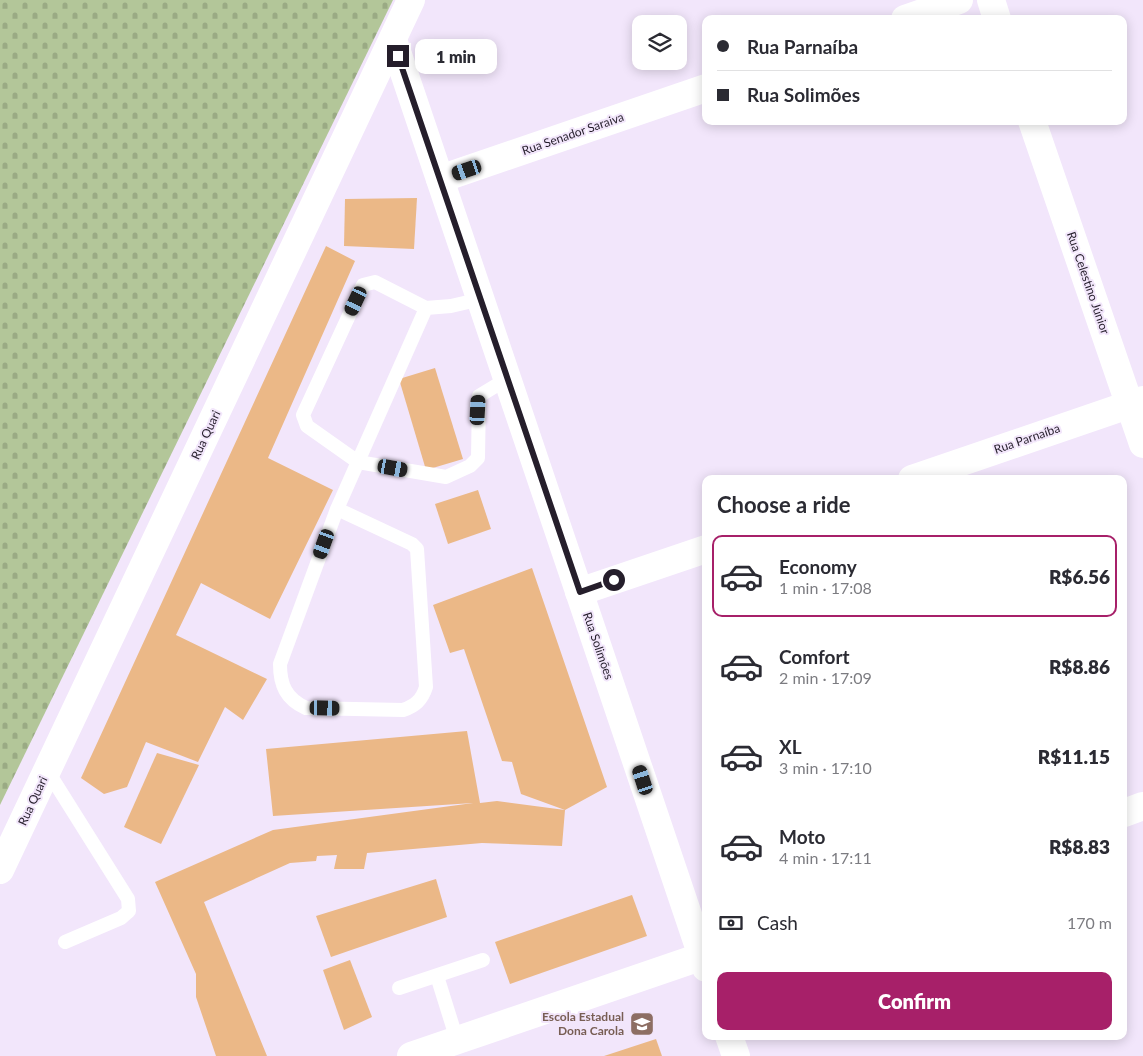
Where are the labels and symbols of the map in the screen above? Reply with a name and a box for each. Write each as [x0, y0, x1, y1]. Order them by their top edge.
callout: 1 min [416, 38, 498, 74]
route end [387, 45, 409, 67]
street label: Rua Senador Saraiva [520, 109, 626, 158]
car [450, 158, 483, 182]
street label: Rua Celestino Júnior [1064, 230, 1113, 337]
car [342, 284, 369, 318]
car [469, 395, 486, 425]
street label: Rua Quari [188, 408, 223, 462]
street label: Rua Parnaíba [992, 420, 1062, 457]
car [376, 458, 409, 478]
car [311, 527, 336, 561]
route start [603, 569, 625, 591]
street label: Rua Solimões [580, 610, 617, 681]
car [309, 700, 340, 716]
car [631, 763, 654, 797]
street label: Rua Quari [15, 774, 50, 828]
place label: Escola Estadual Dona Carola [542, 1009, 624, 1038]
school or university icon: Escola Estadual Dona Carola [629, 1011, 655, 1037]

